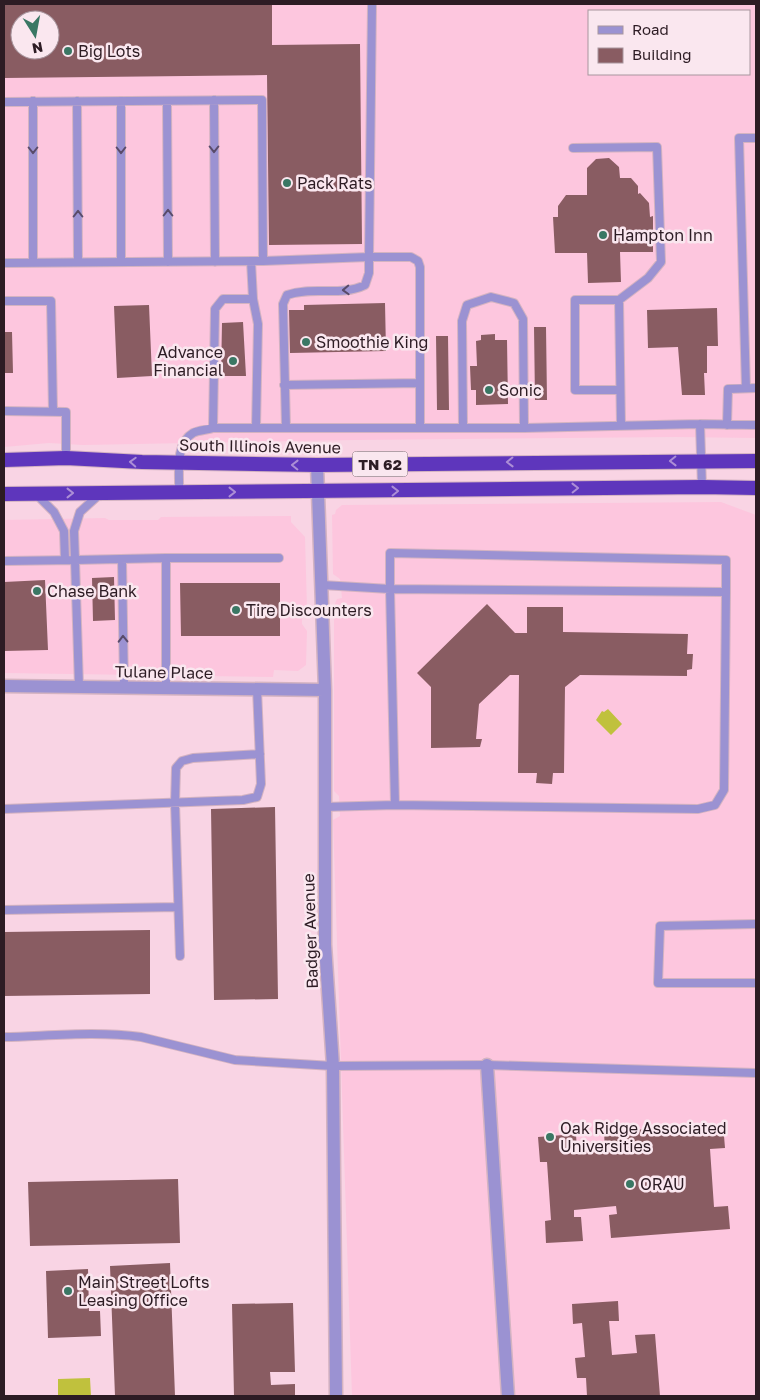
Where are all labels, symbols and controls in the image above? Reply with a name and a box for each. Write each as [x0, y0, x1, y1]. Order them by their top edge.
north arrow [10, 10, 60, 60]
legend [588, 10, 750, 75]
text: Road [632, 20, 669, 38]
text: N [31, 39, 44, 58]
place label: Big Lots [78, 41, 140, 61]
marker: Big Lots [62, 45, 74, 57]
text: Building [632, 45, 692, 63]
one-way arrow [28, 146, 38, 154]
one-way arrow [116, 146, 126, 154]
one-way arrow [209, 146, 219, 153]
place label: Pack Rats [297, 173, 373, 193]
marker: Pack Rats [281, 177, 293, 189]
one-way arrow [73, 209, 83, 217]
one-way arrow [163, 209, 173, 216]
place label: Hampton Inn [613, 225, 713, 245]
marker: Hampton Inn [597, 229, 609, 241]
one-way arrow [341, 285, 349, 295]
place label: Smoothie King [316, 332, 428, 352]
marker: Smoothie King [300, 336, 312, 348]
place label: Advance Financial [153, 342, 223, 380]
marker: Advance Financial [227, 355, 239, 367]
place label: Sonic [499, 380, 542, 400]
marker: Sonic [483, 384, 495, 396]
street label: South Illinois Avenue [179, 435, 341, 457]
road number: TN 62 [352, 452, 408, 476]
one-way arrow [128, 456, 136, 467]
one-way arrow [668, 456, 676, 466]
one-way arrow [506, 457, 514, 468]
one-way arrow [291, 459, 299, 470]
one-way arrow [572, 483, 579, 493]
one-way arrow [392, 486, 399, 496]
one-way arrow [229, 487, 237, 497]
one-way arrow [66, 488, 74, 499]
place label: Chase Bank [47, 581, 137, 601]
marker: Chase Bank [31, 585, 43, 597]
place label: Tire Discounters [246, 600, 372, 620]
marker: Tire Discounters [230, 604, 242, 616]
one-way arrow [118, 634, 128, 642]
street label: Tulane Place [115, 661, 213, 683]
street label: Badger Avenue [298, 873, 322, 989]
place label: Oak Ridge Associated Universities [560, 1118, 727, 1156]
marker: Oak Ridge Associated Universities [544, 1131, 556, 1143]
place label: ORAU [640, 1174, 685, 1194]
marker: ORAU [624, 1178, 636, 1190]
place label: Main Street Lofts Leasing Office [78, 1272, 210, 1310]
marker: Main Street Lofts Leasing Office [62, 1285, 74, 1297]

